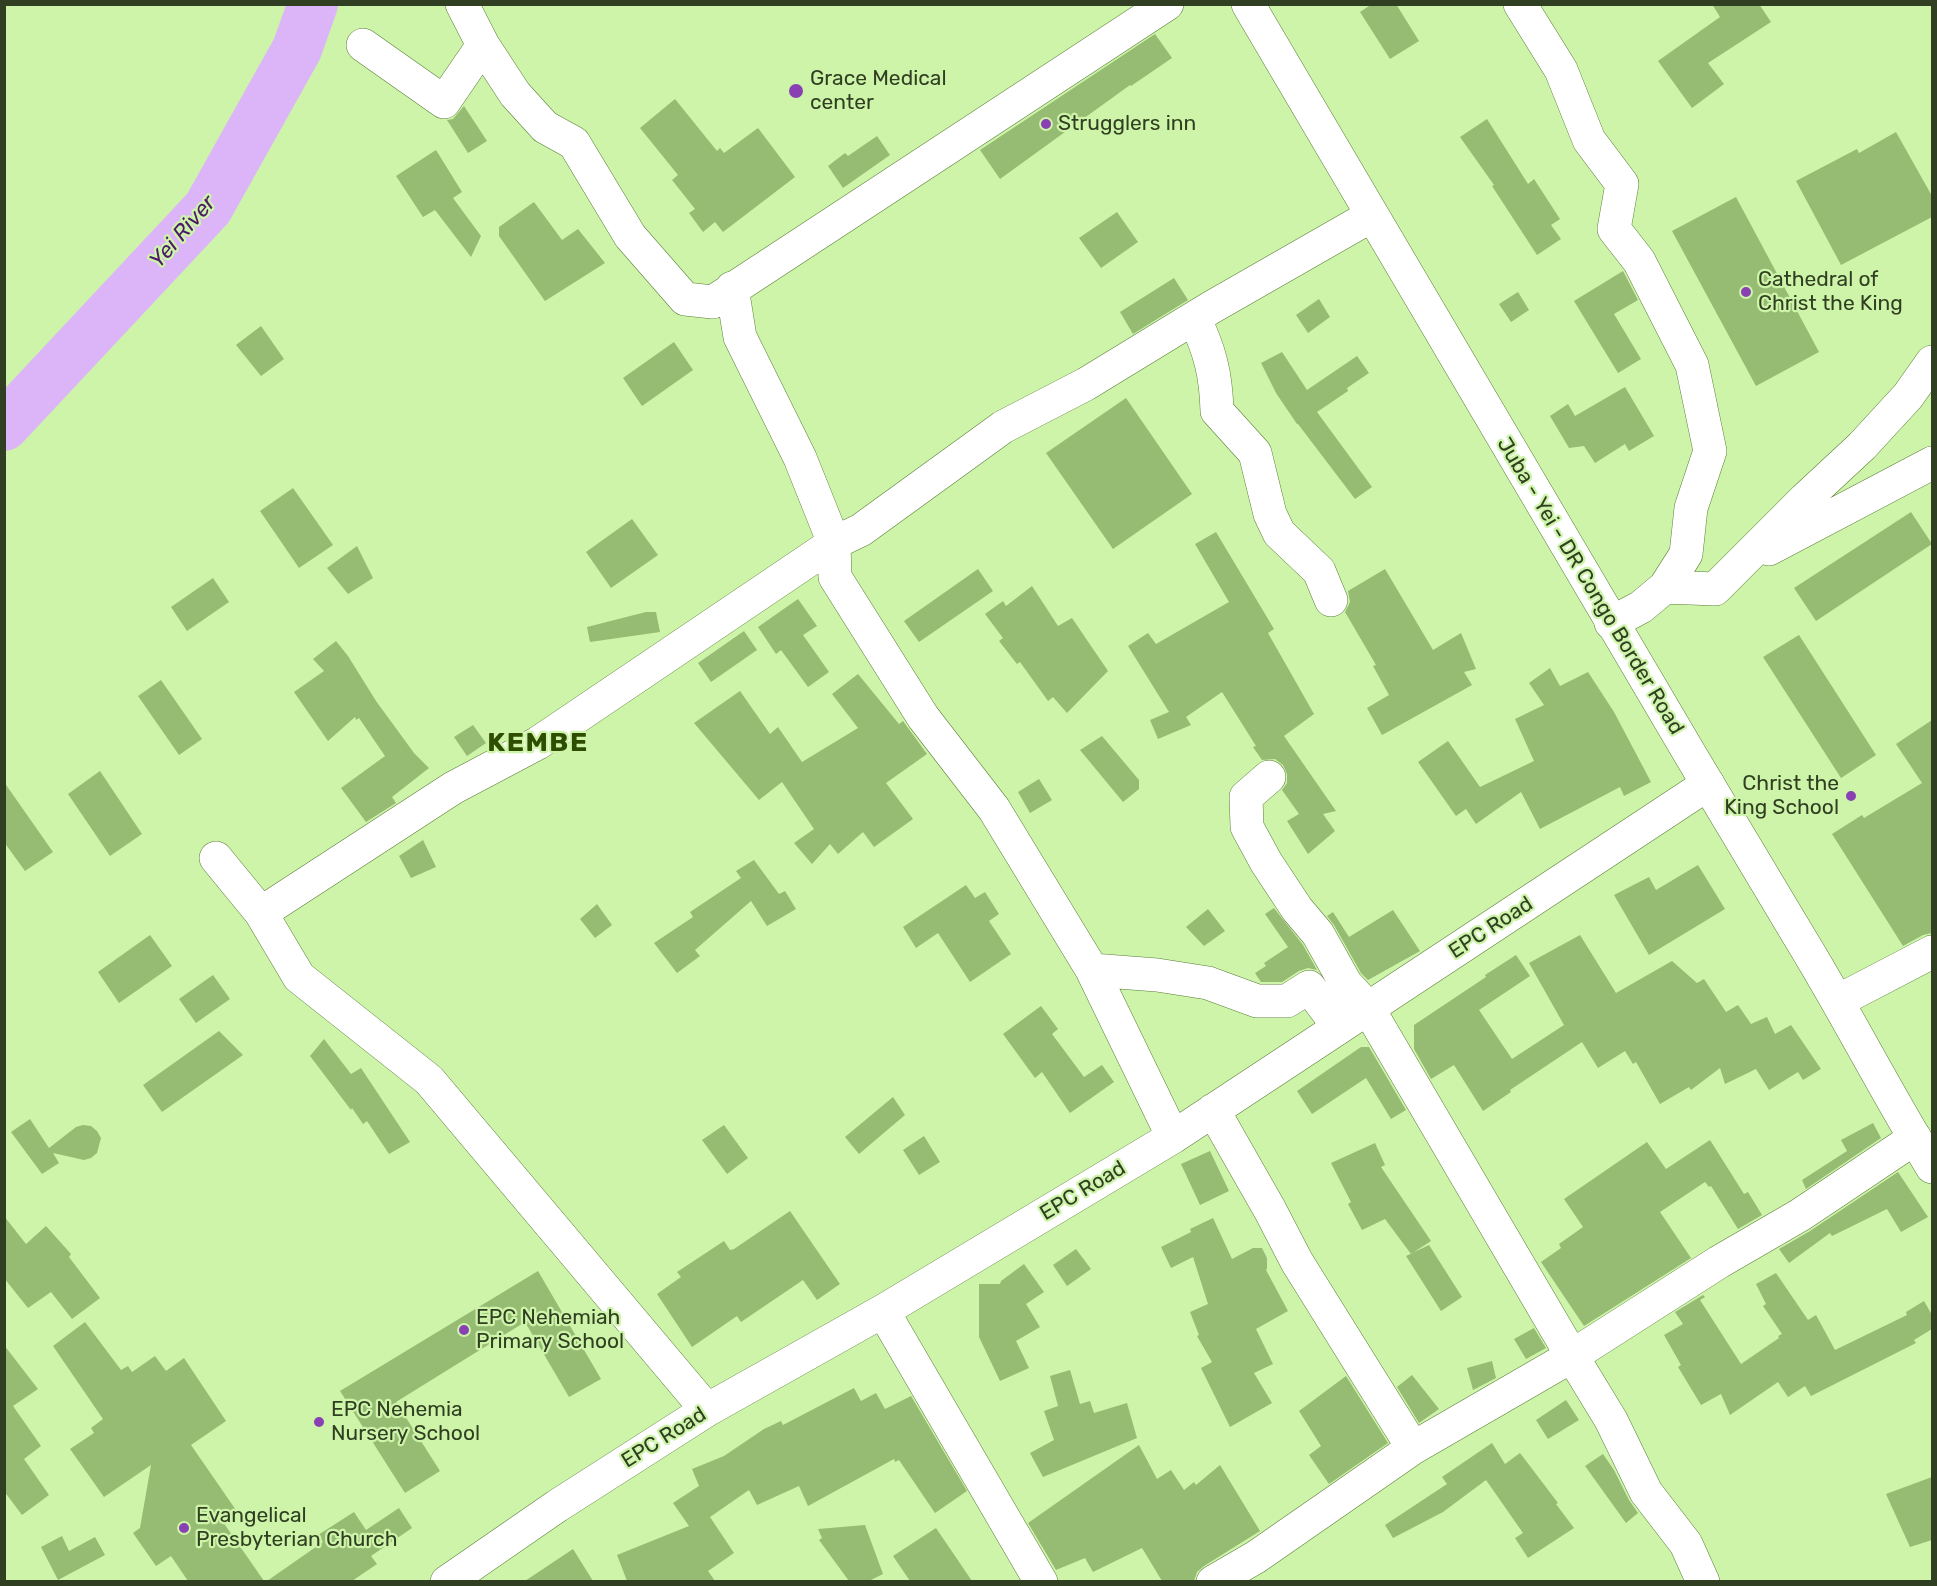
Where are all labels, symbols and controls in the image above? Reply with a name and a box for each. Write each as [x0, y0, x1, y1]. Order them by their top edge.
place label: Grace Medical center [810, 66, 946, 116]
marker: Grace Medical center [787, 82, 805, 100]
place label: Strugglers inn [1058, 111, 1196, 137]
marker: Strugglers inn [1039, 117, 1053, 131]
water label: Yei River [144, 190, 222, 274]
place label: Cathedral of Christ the King [1758, 267, 1903, 317]
marker: Cathedral of Christ the King [1739, 285, 1753, 299]
street label: Juba - Yei - DR Congo Border Road [1491, 433, 1689, 739]
district label: KEMBE [487, 727, 589, 759]
place label: Christ the King School [1724, 771, 1839, 821]
marker: Christ the King School [1844, 789, 1858, 803]
street label: EPC Road [1444, 892, 1538, 964]
street label: EPC Road [1036, 1156, 1130, 1226]
place label: EPC Nehemiah Primary School [476, 1305, 624, 1355]
marker: EPC Nehemiah Primary School [457, 1323, 471, 1337]
place label: EPC Nehemia Nursery School [331, 1397, 480, 1447]
street label: EPC Road [617, 1402, 711, 1474]
marker: EPC Nehemia Nursery School [312, 1415, 326, 1429]
place label: Evangelical Presbyterian Church [196, 1503, 397, 1553]
marker: Evangelical Presbyterian Church [177, 1521, 191, 1535]

